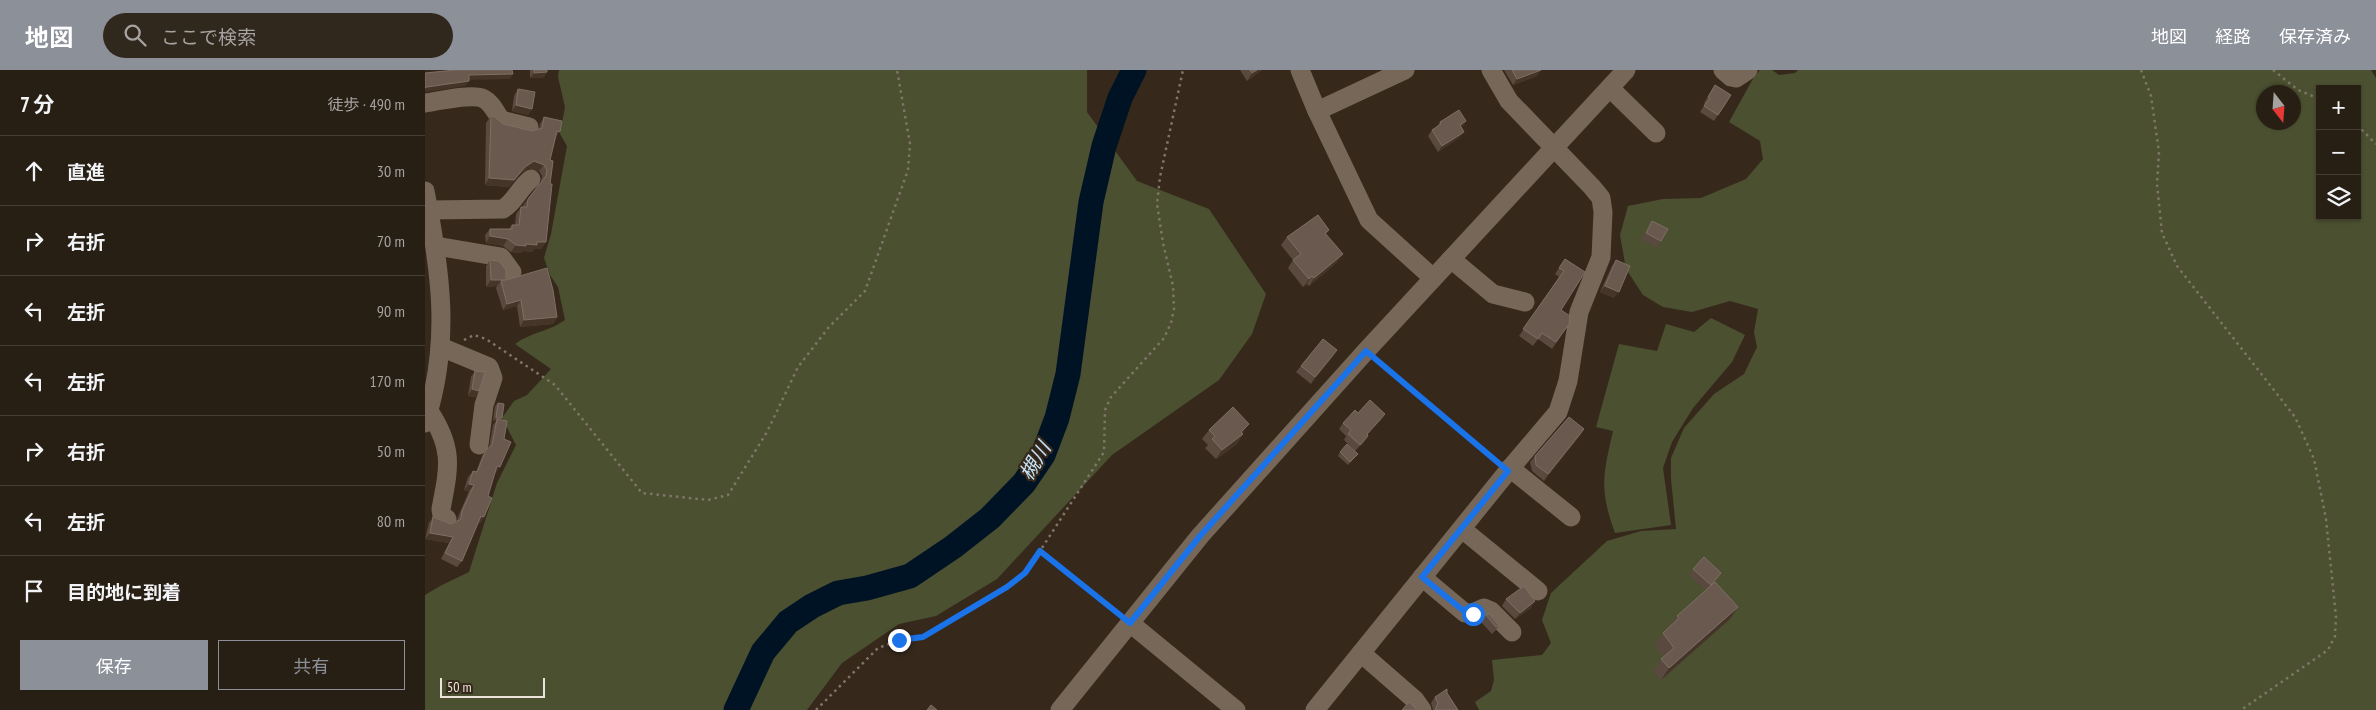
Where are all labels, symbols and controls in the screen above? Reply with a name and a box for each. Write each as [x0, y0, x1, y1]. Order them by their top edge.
search box [103, 13, 453, 58]
icon: search [121, 21, 149, 49]
text: 地図 [25, 22, 73, 53]
text: ここで検索 [161, 25, 256, 49]
text: 地図 [2151, 25, 2187, 48]
text: 経路 [2215, 25, 2251, 48]
text: 保存済み [2279, 25, 2351, 48]
north arrow [2256, 85, 2301, 130]
map controls [2316, 85, 2361, 220]
button: + [2316, 85, 2361, 130]
text: 7 分 [20, 91, 54, 118]
text: 徒歩 · 490 m [327, 94, 405, 114]
button: − [2316, 130, 2361, 175]
icon: ahead [20, 157, 48, 185]
text: 直進 [67, 160, 105, 184]
text: 30 m [377, 161, 405, 181]
button: layers [2316, 175, 2361, 220]
icon: right [20, 227, 48, 255]
text: 右折 [67, 230, 105, 254]
text: 70 m [377, 231, 405, 251]
icon: left [20, 297, 48, 325]
text: 左折 [67, 300, 105, 324]
text: 90 m [377, 301, 405, 321]
icon: left [20, 367, 48, 395]
text: 左折 [67, 370, 105, 394]
text: 170 m [370, 371, 405, 391]
water label: 槻川 [1014, 435, 1057, 485]
icon: right [20, 437, 48, 465]
text: 右折 [67, 440, 105, 464]
text: 50 m [377, 441, 405, 461]
icon: left [20, 507, 48, 535]
text: 左折 [67, 510, 105, 534]
text: 80 m [377, 511, 405, 531]
icon: arrive [20, 577, 48, 605]
text: 目的地に到着 [67, 580, 181, 604]
route start [1462, 603, 1485, 626]
route end [888, 629, 911, 652]
button: 保存 [20, 640, 208, 690]
button: 共有 [218, 640, 405, 690]
scale bar [440, 675, 545, 698]
text: 50 m [447, 678, 472, 696]

